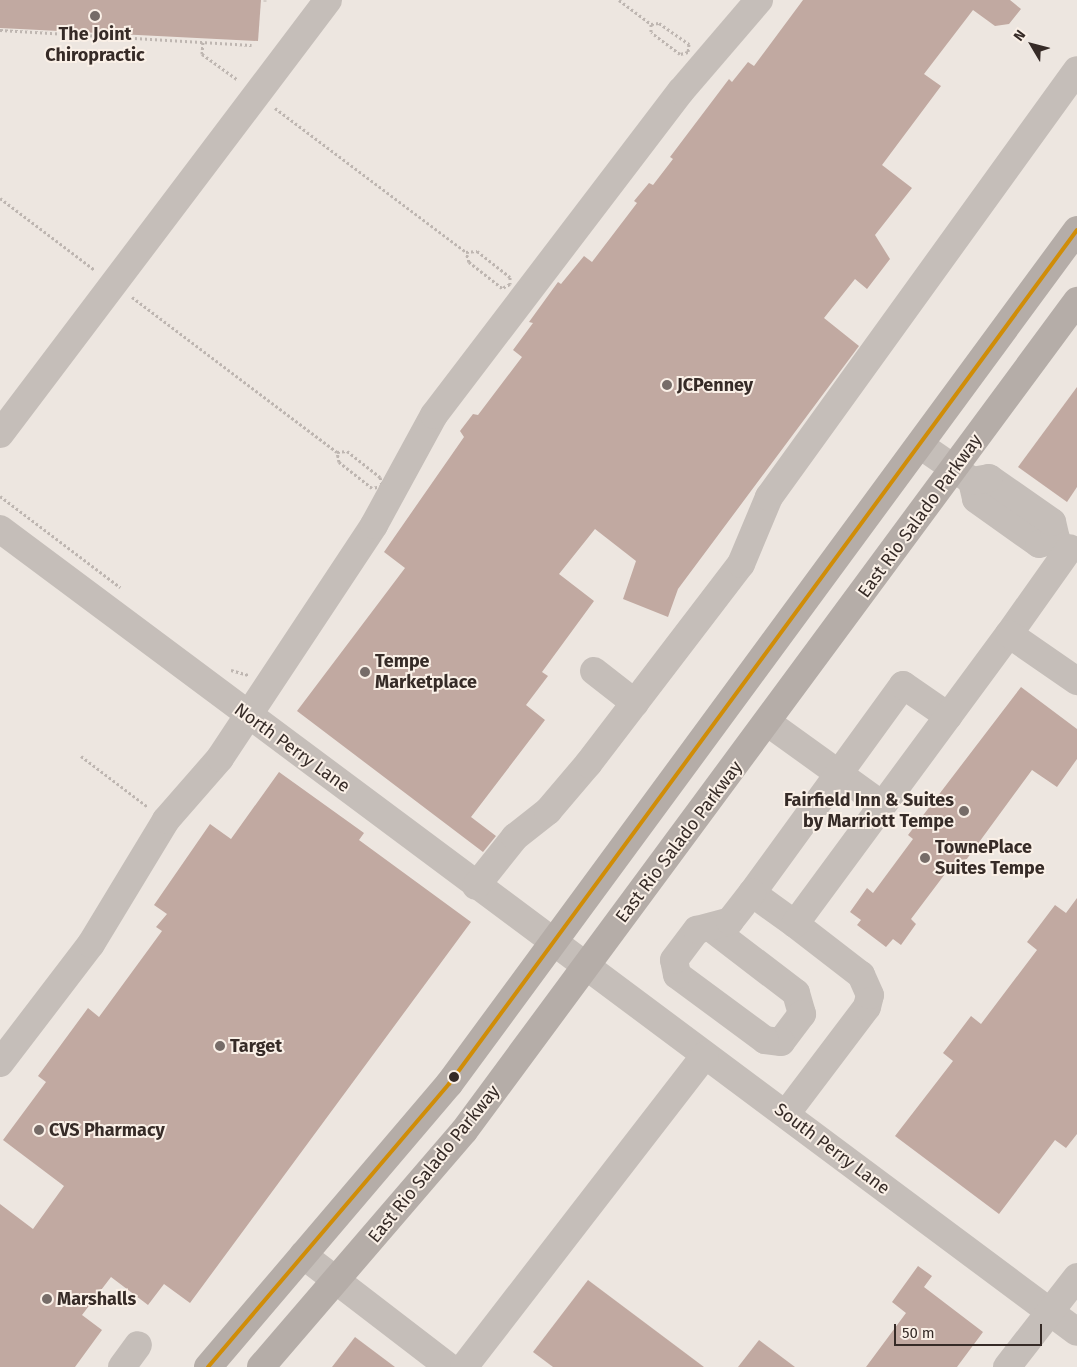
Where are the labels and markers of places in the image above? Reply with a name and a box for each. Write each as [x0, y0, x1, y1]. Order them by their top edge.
marker: The Joint Chiropractic [89, 10, 101, 22]
place label: The Joint Chiropractic [45, 24, 145, 66]
place label: JCPenney [677, 374, 753, 396]
marker: JCPenney [661, 379, 673, 391]
place label: Tempe Marketplace [375, 651, 477, 694]
marker: Tempe Marketplace [359, 666, 371, 678]
place label: Fairfield Inn & Suites by Marriott Tempe [784, 790, 954, 832]
marker: Fairfield Inn & Suites by Marriott Tempe [958, 805, 970, 817]
place label: TownePlace Suites Tempe [935, 837, 1045, 880]
marker: TownePlace Suites Tempe [919, 852, 931, 864]
place label: Target [230, 1035, 282, 1057]
marker: Target [214, 1040, 226, 1052]
unlabelled marker [449, 1072, 459, 1082]
place label: CVS Pharmacy [49, 1119, 165, 1141]
marker: CVS Pharmacy [33, 1124, 45, 1136]
place label: Marshalls [57, 1288, 136, 1310]
marker: Marshalls [41, 1293, 53, 1305]

